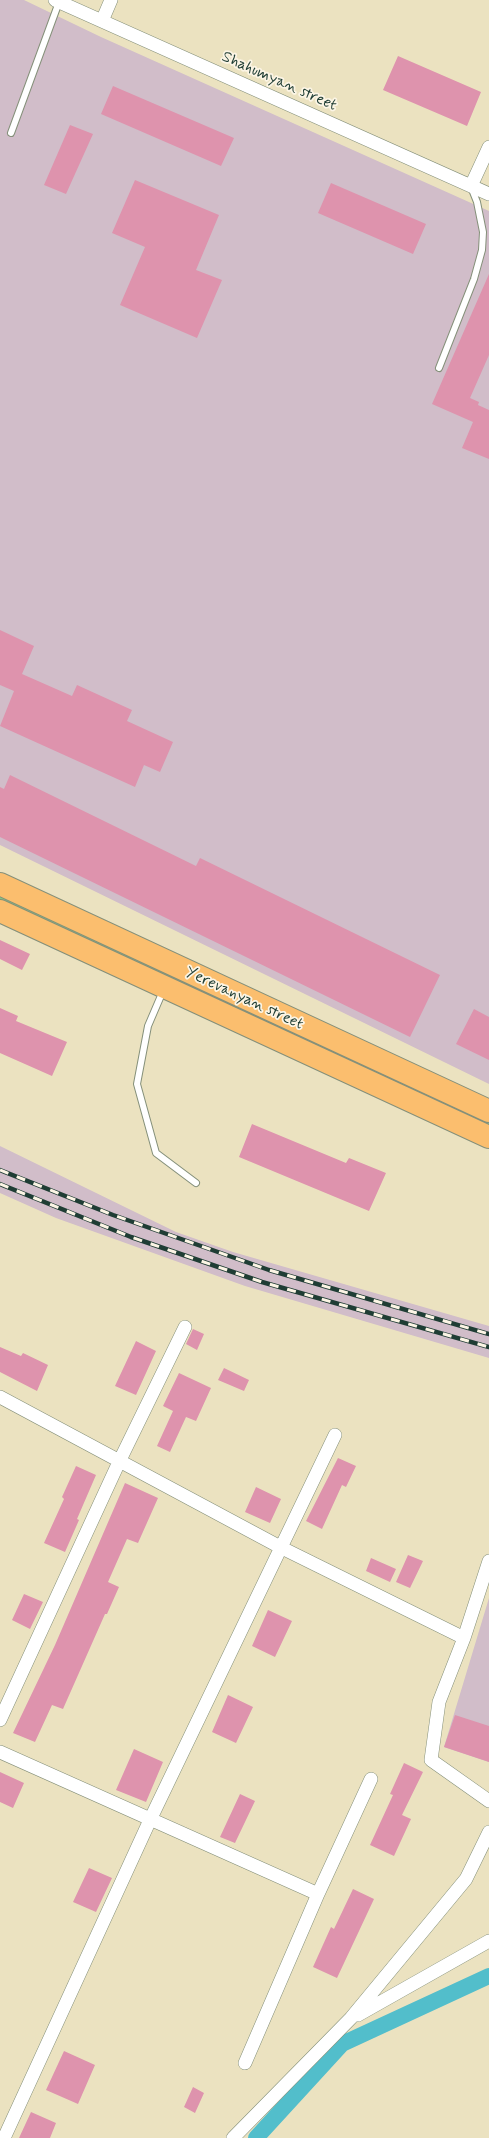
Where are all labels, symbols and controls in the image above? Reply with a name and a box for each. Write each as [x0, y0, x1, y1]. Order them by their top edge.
street label: Shahumyan street [218, 48, 340, 116]
street label: Yerevanyan street [182, 963, 306, 1035]

